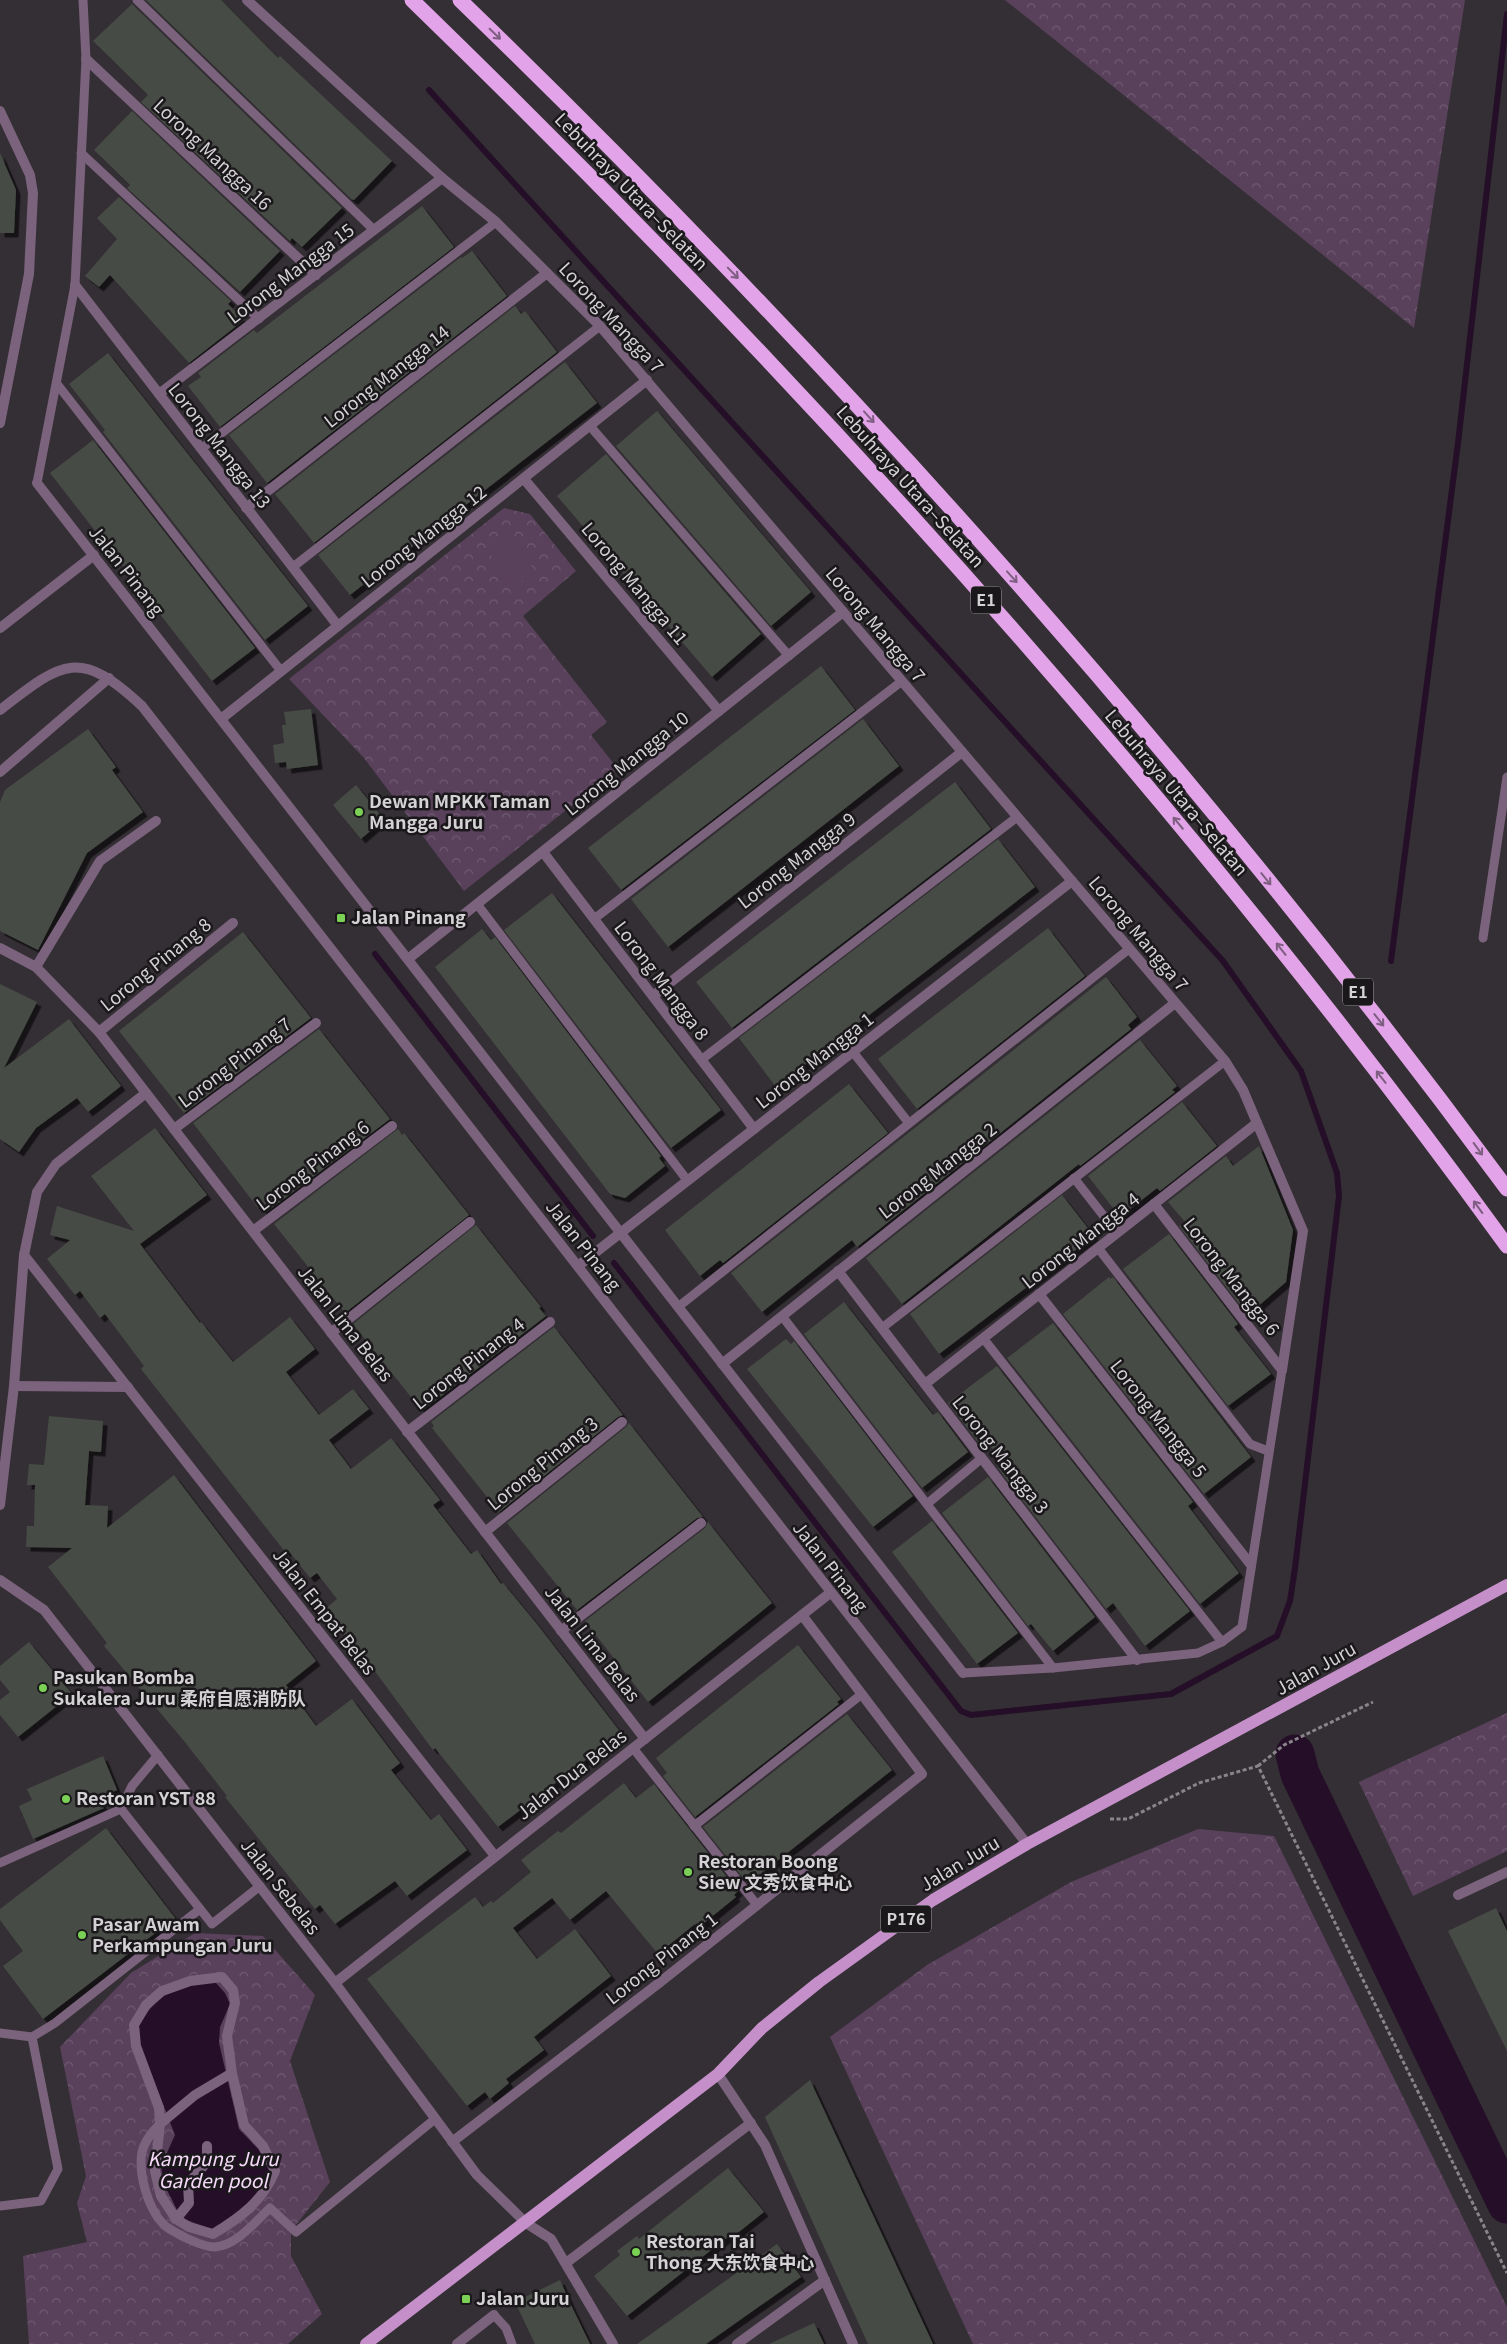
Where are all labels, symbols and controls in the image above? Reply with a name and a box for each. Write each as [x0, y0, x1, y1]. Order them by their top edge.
one-way arrow [489, 28, 502, 40]
street label: Lorong Mangga 16 [149, 92, 278, 215]
street label: Lebuhraya Utara–Selatan [550, 106, 715, 275]
street label: Lorong Mangga 15 [221, 216, 359, 329]
street label: Lorong Mangga 7 [554, 255, 671, 378]
one-way arrow [727, 267, 740, 279]
street label: Lorong Mangga 14 [317, 318, 454, 433]
street label: Lorong Mangga 13 [163, 376, 278, 513]
street label: Lebuhraya Utara–Selatan [831, 399, 992, 573]
one-way arrow [863, 411, 875, 424]
street label: Lorong Mangga 12 [354, 478, 491, 593]
street label: Lorong Mangga 11 [576, 516, 695, 650]
street label: Jalan Pinang [84, 519, 171, 621]
street label: Lorong Mangga 7 [821, 561, 932, 687]
one-way arrow [1006, 571, 1018, 584]
road number: E1 [971, 586, 1001, 614]
street label: Lebuhraya Utara–Selatan [1100, 703, 1255, 881]
street label: Lorong Mangga 10 [558, 704, 693, 821]
place label: Dewan MPKK Taman Mangga Juru [369, 787, 550, 834]
street label: Lorong Mangga 9 [731, 805, 860, 914]
marker: Dewan MPKK Taman Mangga Juru [353, 806, 365, 818]
one-way arrow [1172, 817, 1183, 830]
street label: Lorong Mangga 7 [1084, 870, 1195, 996]
one-way arrow [1261, 872, 1272, 885]
place label: Jalan Pinang [351, 903, 466, 929]
street label: Lorong Pinang 8 [94, 911, 216, 1016]
marker: Jalan Pinang [335, 912, 347, 924]
street label: Lorong Mangga 8 [609, 915, 716, 1045]
one-way arrow [1275, 942, 1286, 955]
road number: E1 [1343, 979, 1373, 1006]
street label: Lorong Mangga 1 [749, 1005, 878, 1114]
street label: Lorong Pinang 7 [172, 1010, 296, 1113]
one-way arrow [1373, 1013, 1384, 1026]
one-way arrow [1375, 1071, 1386, 1084]
street label: Lorong Pinang 6 [250, 1113, 374, 1216]
street label: Lorong Mangga 2 [872, 1115, 1001, 1224]
one-way arrow [1472, 1142, 1483, 1155]
street label: Lorong Mangga 4 [1015, 1185, 1144, 1294]
street label: Jalan Pinang [541, 1194, 628, 1296]
one-way arrow [1473, 1201, 1484, 1214]
street label: Lorong Mangga 6 [1178, 1211, 1287, 1340]
street label: Jalan Lima Belas [293, 1259, 400, 1386]
street label: Lorong Pinang 4 [406, 1310, 529, 1414]
street label: Lorong Mangga 5 [1105, 1353, 1214, 1482]
street label: Lorong Mangga 3 [947, 1389, 1056, 1518]
street label: Lorong Pinang 3 [481, 1410, 603, 1515]
street label: Jalan Pinang [788, 1515, 875, 1617]
street label: Jalan Empat Belas [268, 1542, 383, 1680]
street label: Jalan Lima Belas [540, 1579, 647, 1706]
street label: Jalan Juru [1270, 1634, 1360, 1700]
place label: Pasukan Bomba Sukalera Juru 柔府自愿消防队 [53, 1663, 306, 1710]
marker: Pasukan Bomba Sukalera Juru 柔府自愿消防队 [37, 1682, 49, 1694]
street label: Jalan Dua Belas [510, 1722, 631, 1825]
place label: Restoran YST 88 [76, 1784, 216, 1810]
marker: Restoran YST 88 [60, 1793, 72, 1805]
street label: Jalan Juru [914, 1828, 1004, 1896]
street label: Jalan Sebelas [236, 1832, 327, 1939]
place label: Restoran Boong Siew 文秀饮食中心 [698, 1847, 853, 1894]
marker: Restoran Boong Siew 文秀饮食中心 [682, 1866, 694, 1878]
street label: Lorong Pinang 1 [599, 1905, 722, 2009]
road number: P176 [881, 1906, 931, 1932]
place label: Pasar Awam Perkampungan Juru [92, 1910, 272, 1957]
marker: Pasar Awam Perkampungan Juru [76, 1929, 88, 1941]
water label: Kampung Juru Garden pool [147, 2144, 280, 2193]
place label: Restoran Tai Thong 大东饮食中心 [646, 2227, 814, 2274]
marker: Restoran Tai Thong 大东饮食中心 [630, 2246, 642, 2258]
place label: Jalan Juru [476, 2284, 570, 2310]
marker: Jalan Juru [460, 2293, 472, 2305]

